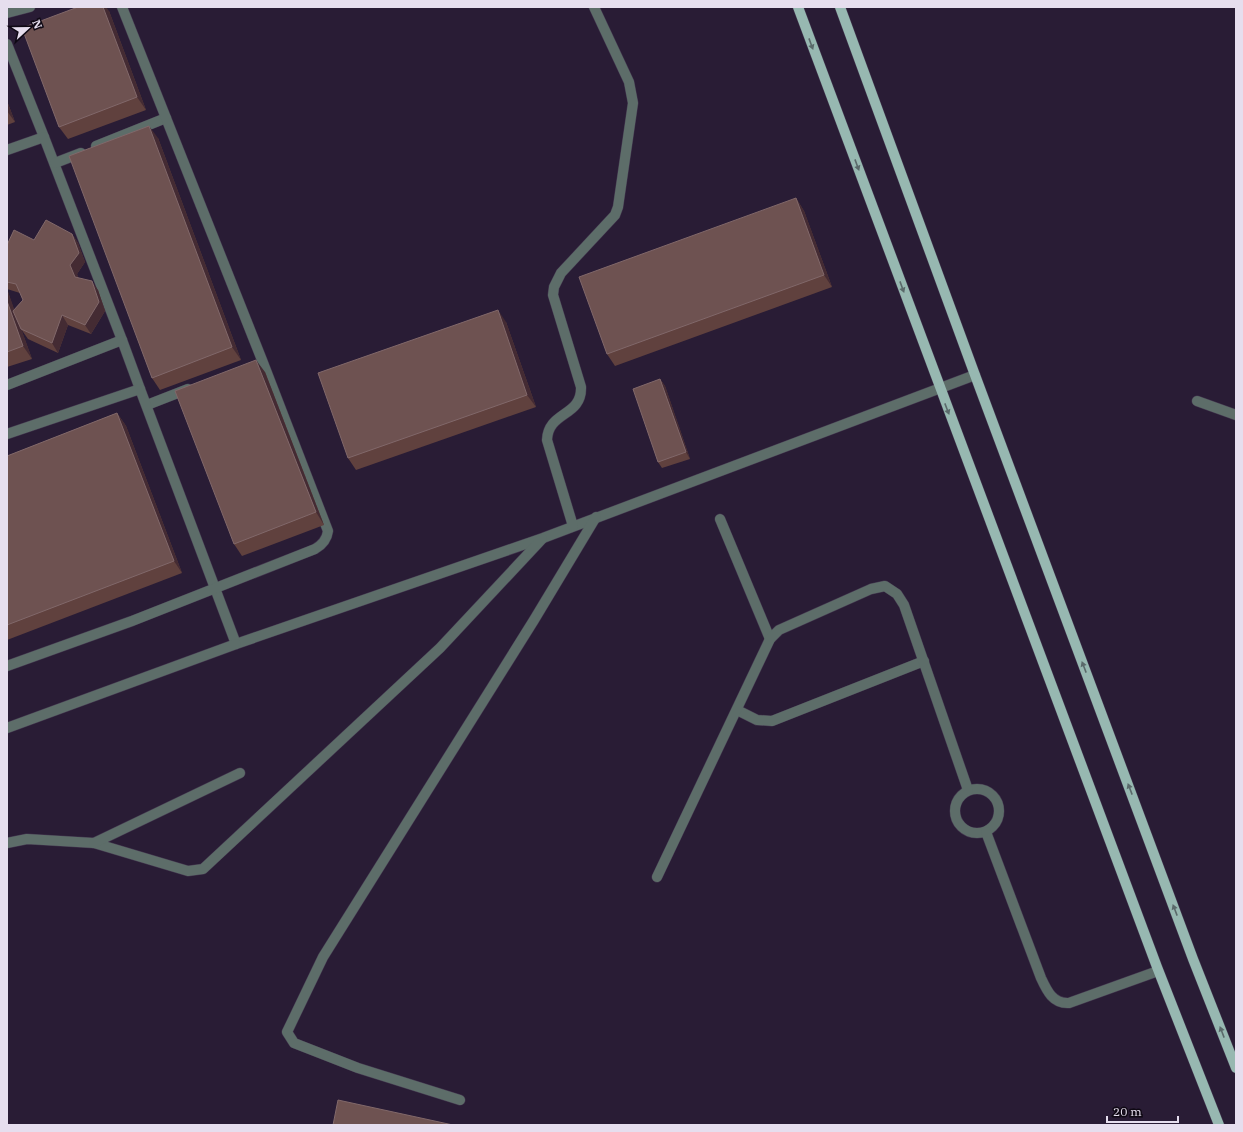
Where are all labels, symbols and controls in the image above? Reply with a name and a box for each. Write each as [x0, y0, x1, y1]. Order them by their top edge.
north arrow [8, 8, 48, 48]
text: N [29, 18, 46, 31]
one-way arrow [809, 38, 815, 50]
one-way arrow [854, 160, 860, 172]
one-way arrow [899, 282, 905, 294]
one-way arrow [945, 404, 951, 416]
one-way arrow [1081, 660, 1087, 672]
one-way arrow [1126, 782, 1132, 794]
one-way arrow [1172, 904, 1178, 916]
one-way arrow [1218, 1025, 1224, 1037]
scale bar [1107, 1098, 1178, 1124]
text: 20 m [1113, 1104, 1142, 1119]

